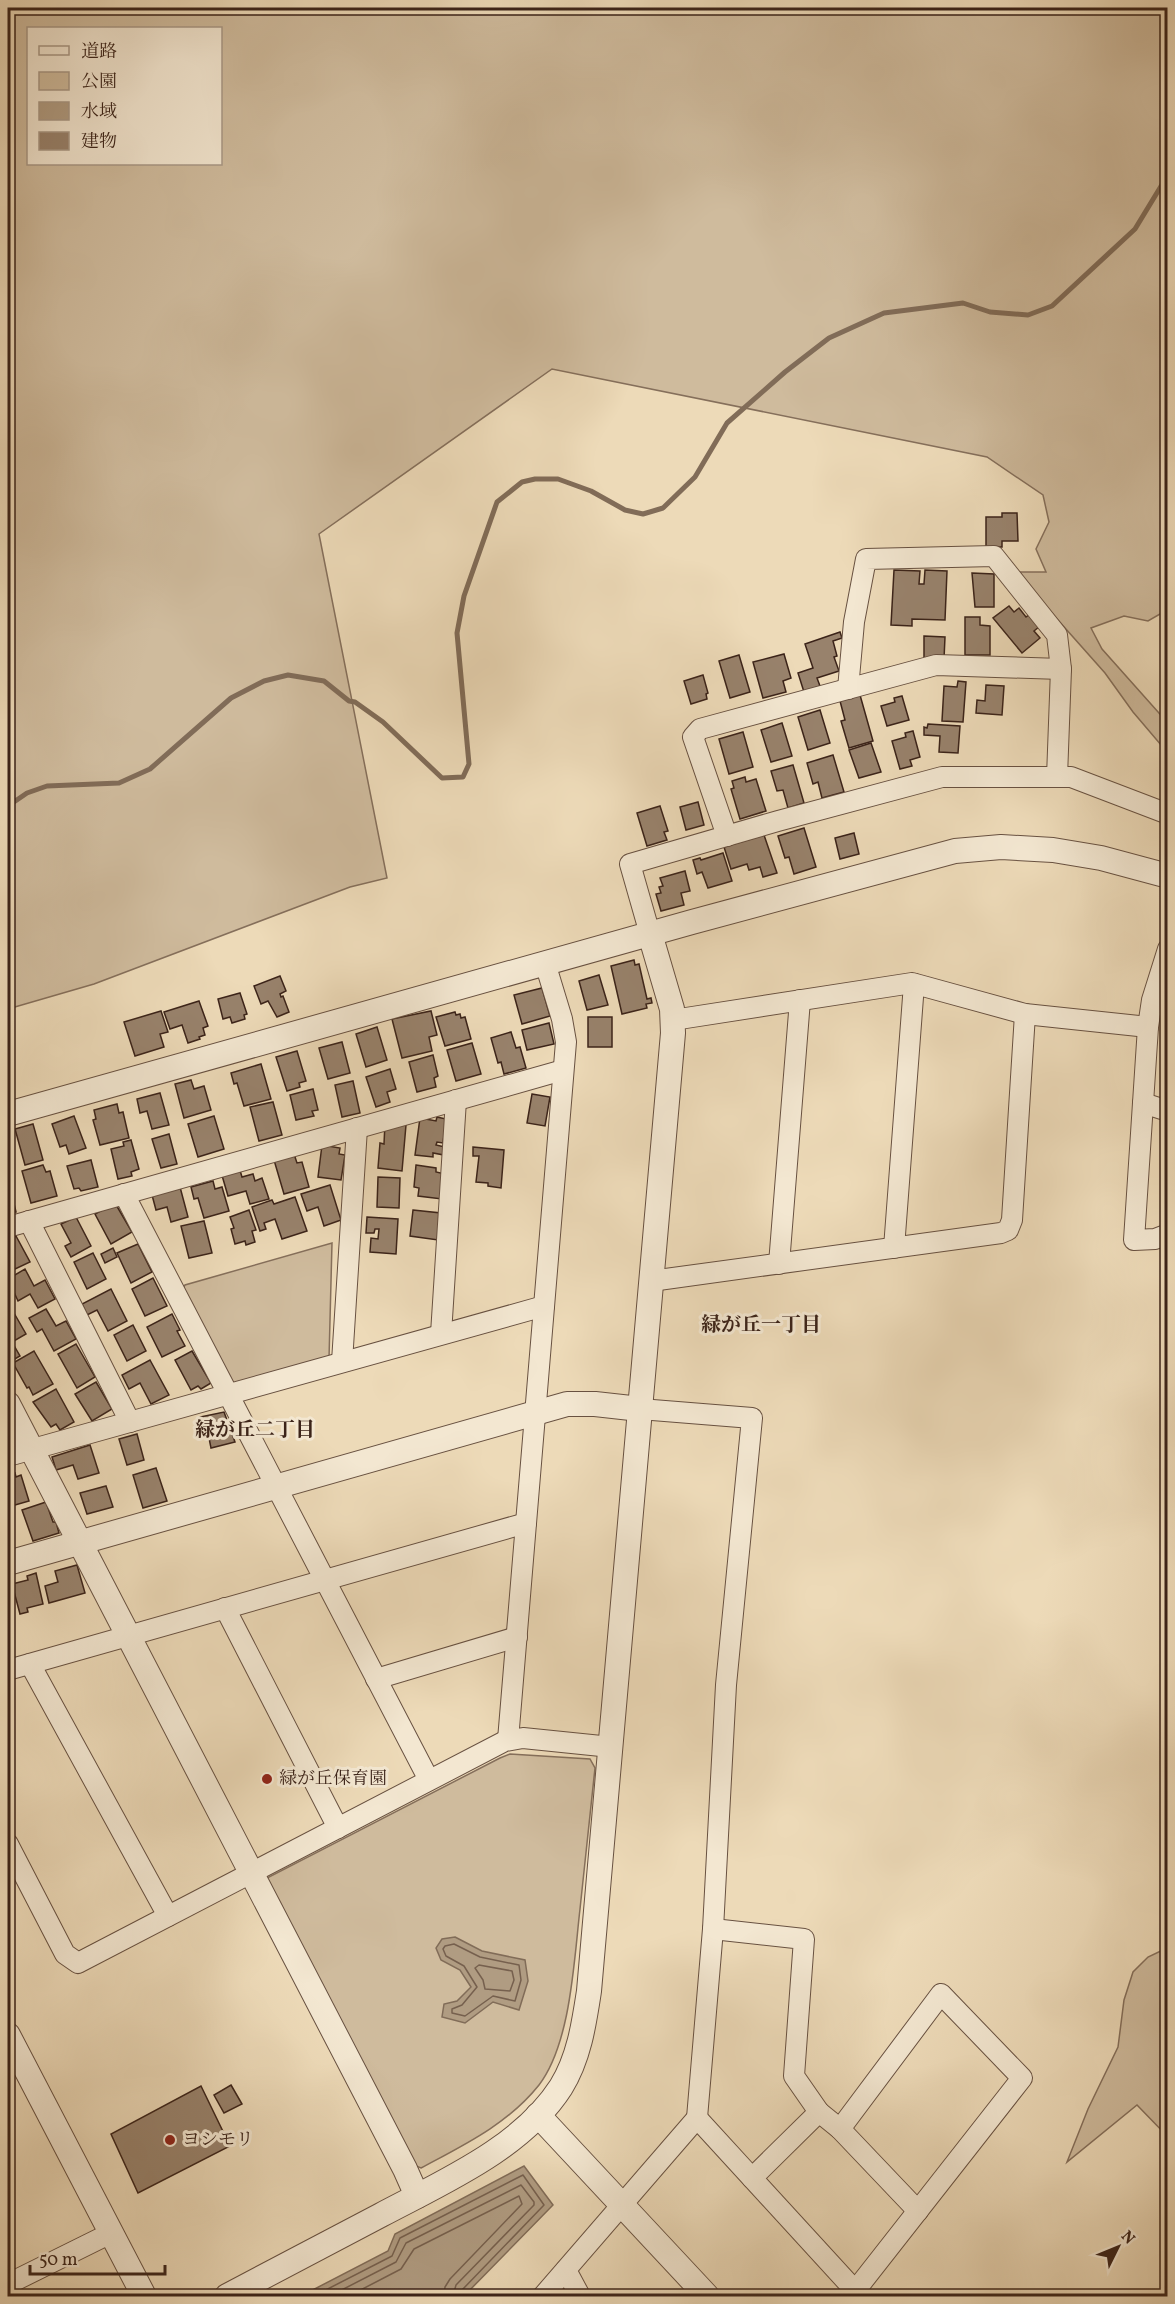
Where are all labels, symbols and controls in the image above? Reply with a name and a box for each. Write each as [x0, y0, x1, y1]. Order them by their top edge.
legend [27, 27, 222, 165]
text: 道路 [81, 40, 117, 65]
text: 公園 [81, 70, 117, 95]
text: 水域 [81, 100, 117, 125]
text: 建物 [81, 130, 117, 155]
district label: 緑が丘一丁目 [701, 1312, 821, 1340]
district label: 緑が丘二丁目 [195, 1417, 315, 1445]
place label: 緑が丘保育園 [279, 1767, 387, 1792]
marker: 緑が丘保育園 [260, 1772, 274, 1786]
place label: ヨシモリ [182, 2128, 254, 2153]
marker: ヨシモリ [163, 2133, 177, 2147]
north arrow [1088, 2217, 1148, 2277]
text: N [1115, 2226, 1140, 2250]
scale bar [30, 2238, 165, 2276]
text: 50 m [39, 2248, 78, 2273]

